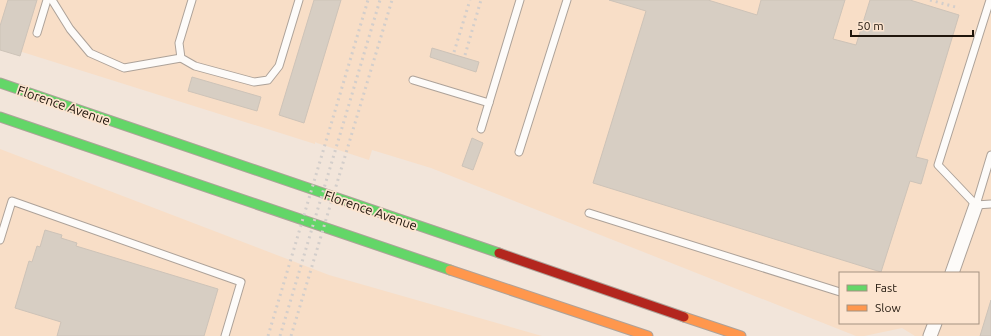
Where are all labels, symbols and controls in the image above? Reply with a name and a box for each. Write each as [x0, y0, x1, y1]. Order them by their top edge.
scale bar [851, 12, 973, 38]
text: 50 m [857, 19, 884, 32]
street label: Florence Avenue [16, 83, 112, 127]
street label: Florence Avenue [323, 188, 419, 232]
legend [839, 272, 979, 324]
text: Fast [875, 281, 897, 294]
text: Slow [875, 301, 901, 314]

